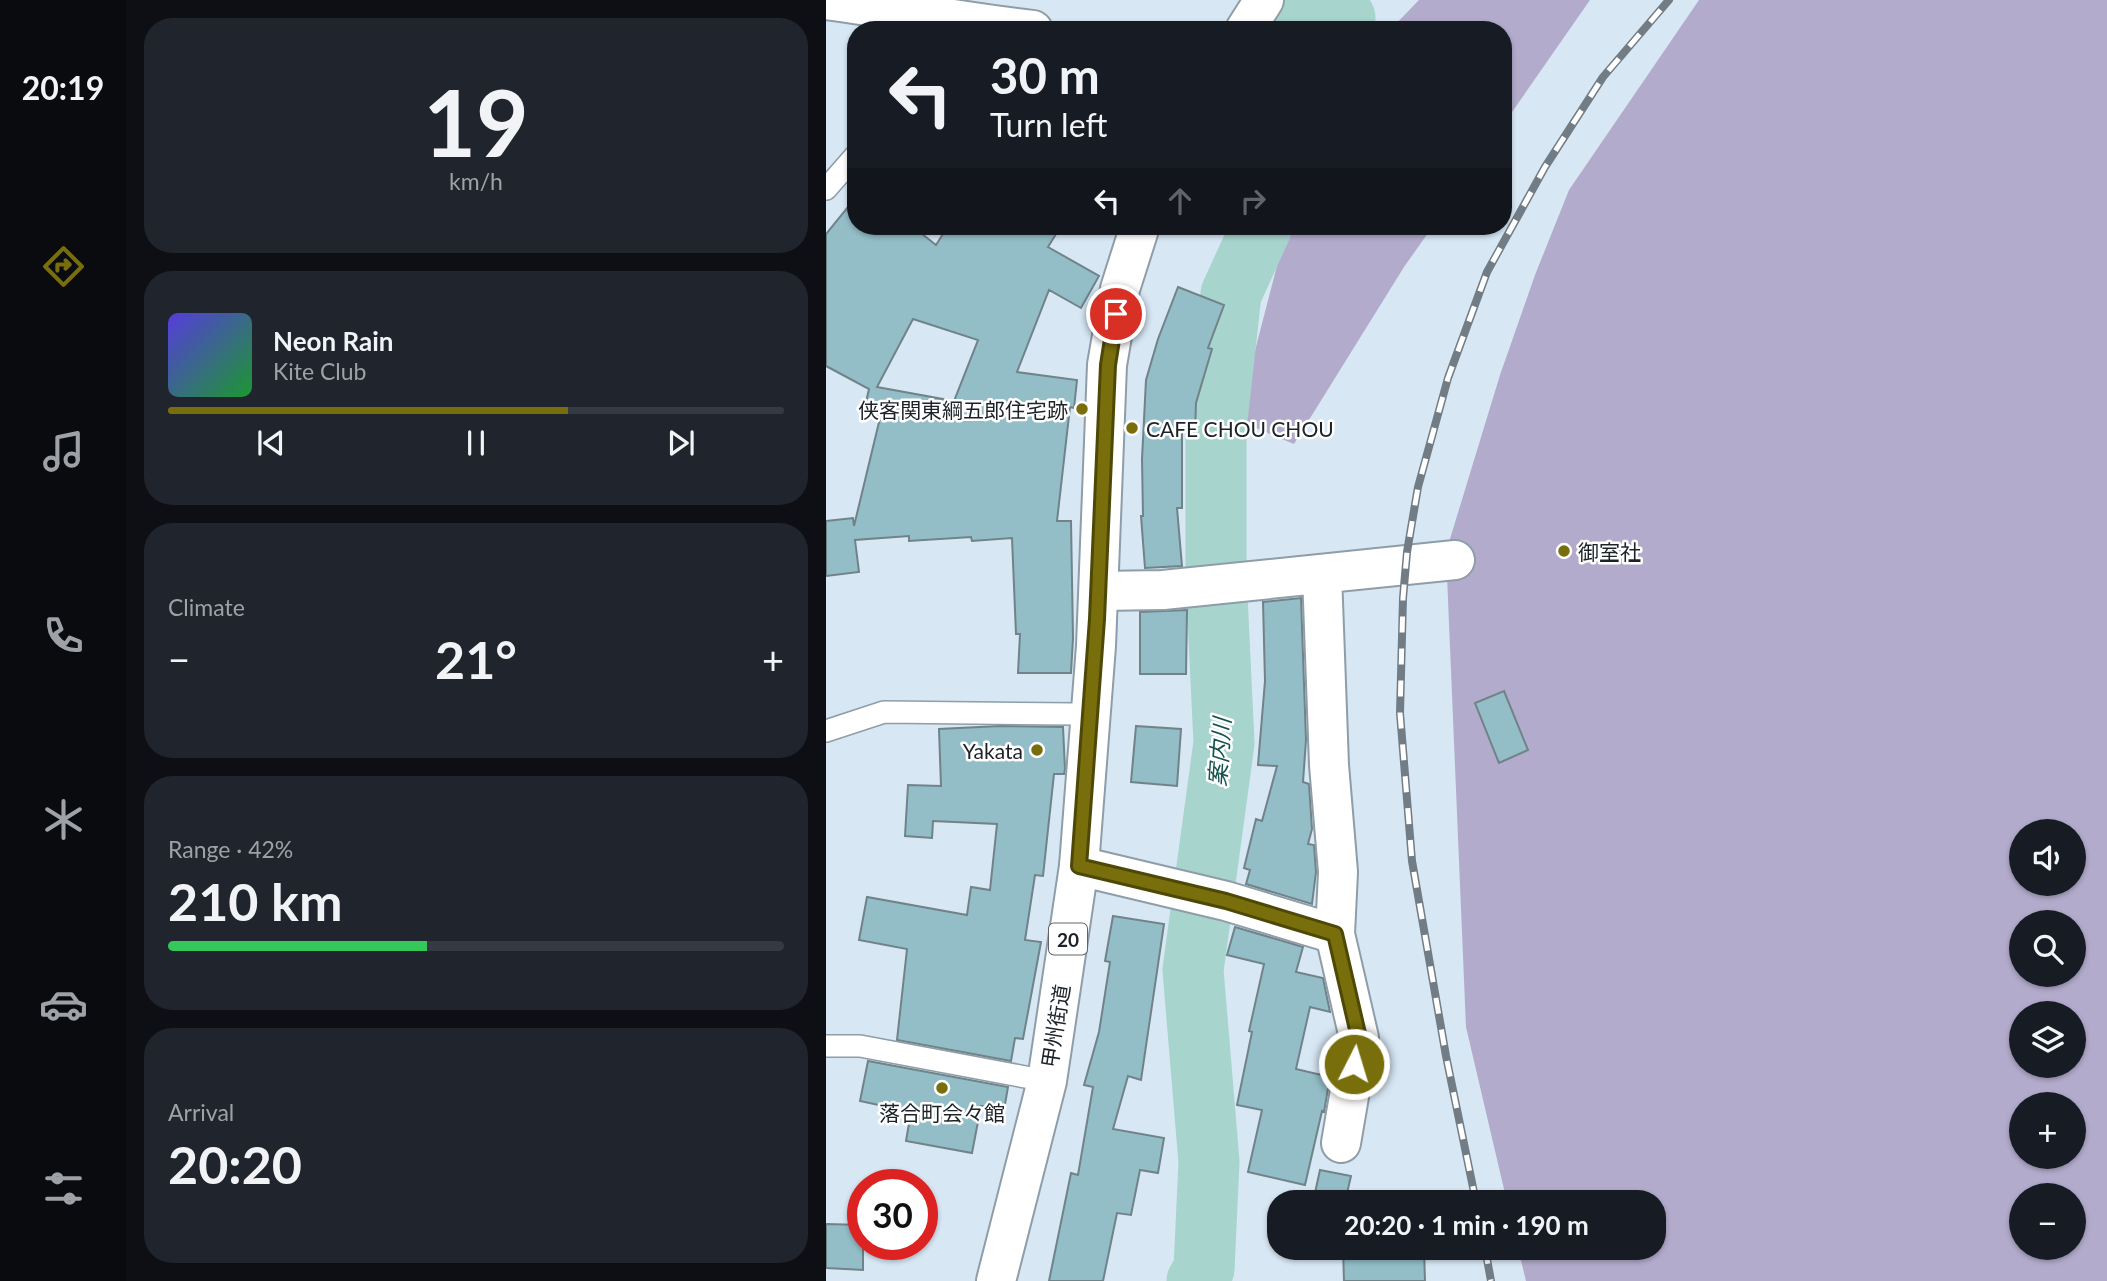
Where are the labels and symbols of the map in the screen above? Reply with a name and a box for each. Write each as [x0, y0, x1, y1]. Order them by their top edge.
pin [1086, 284, 1146, 344]
place label: 侠客関東綱五郎住宅跡 [858, 397, 1068, 422]
marker: 侠客関東綱五郎住宅跡 [1074, 401, 1090, 417]
place label: CAFE CHOU CHOU [1146, 416, 1334, 441]
marker: CAFE CHOU CHOU [1124, 420, 1140, 436]
place label: 御室社 [1578, 539, 1641, 564]
marker: 御室社 [1556, 543, 1572, 559]
water label: 案内川 [1203, 714, 1236, 787]
place label: Yakata [963, 738, 1023, 763]
marker: Yakata [1029, 742, 1045, 758]
road number: 20 [1049, 923, 1087, 954]
street label: 甲州街道 [1036, 983, 1074, 1069]
position arrow [1317, 1027, 1391, 1101]
marker: 落合町会々館 [934, 1080, 950, 1096]
place label: 落合町会々館 [879, 1100, 1005, 1125]
speed limit sign: 30 [847, 1169, 938, 1260]

